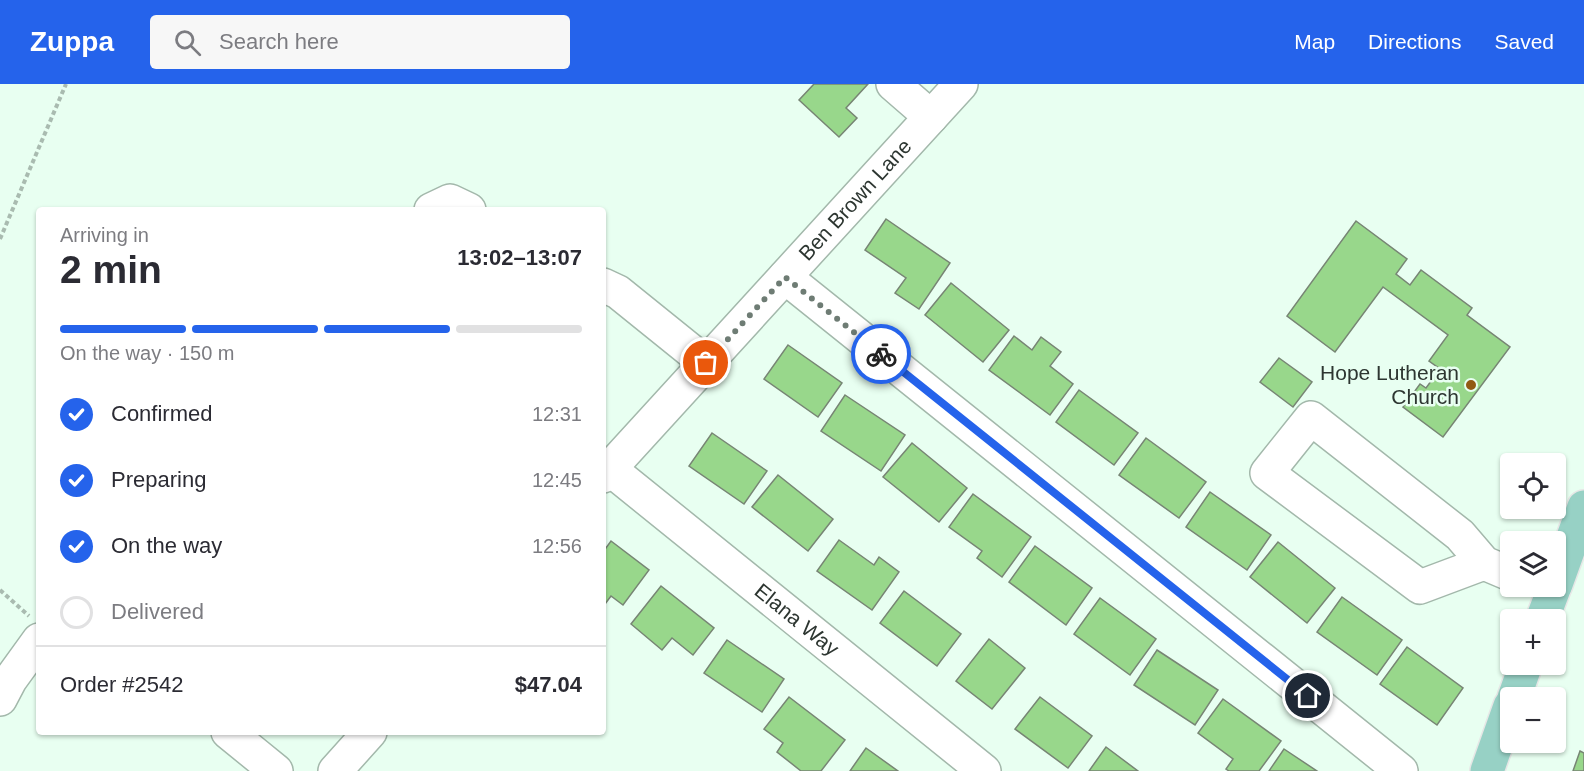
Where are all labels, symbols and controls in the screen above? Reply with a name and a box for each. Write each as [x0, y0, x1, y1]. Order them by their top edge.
search box [150, 15, 570, 69]
text: Zuppa [30, 26, 114, 57]
icon: search [171, 26, 204, 59]
text: Search here [219, 29, 339, 54]
text: Map [1294, 30, 1335, 53]
text: Directions [1368, 30, 1461, 53]
text: Saved [1494, 30, 1554, 53]
street label: Ben Brown Lane [794, 134, 916, 265]
text: Arriving in [60, 224, 149, 246]
text: 13:02–13:07 [457, 245, 582, 270]
text: 2 min [60, 248, 162, 291]
courier [851, 324, 911, 384]
pin [680, 337, 731, 388]
icon: bike [865, 338, 898, 371]
text: On the way · 150 m [60, 342, 235, 364]
icon: bag [689, 346, 722, 379]
place label: Hope Lutheran Church [1320, 361, 1459, 408]
marker: Hope Lutheran Church [1464, 378, 1478, 392]
icon: check [60, 398, 93, 431]
text: Confirmed [111, 401, 212, 426]
text: 12:31 [532, 403, 582, 425]
map controls [1500, 453, 1566, 753]
button: locate [1500, 453, 1566, 519]
icon: check [60, 464, 93, 497]
text: Preparing [111, 467, 206, 492]
text: 12:45 [532, 469, 582, 491]
icon: check [60, 530, 93, 563]
button: layers [1500, 531, 1566, 597]
text: On the way [111, 533, 222, 558]
text: 12:56 [532, 535, 582, 557]
street label: Elana Way [751, 579, 844, 660]
text: Delivered [111, 599, 204, 624]
button: + [1500, 609, 1566, 675]
pin [1282, 670, 1333, 721]
text: Order #2542 [60, 672, 184, 697]
text: $47.04 [515, 672, 582, 697]
icon: home [1291, 679, 1324, 712]
button: − [1500, 687, 1566, 753]

